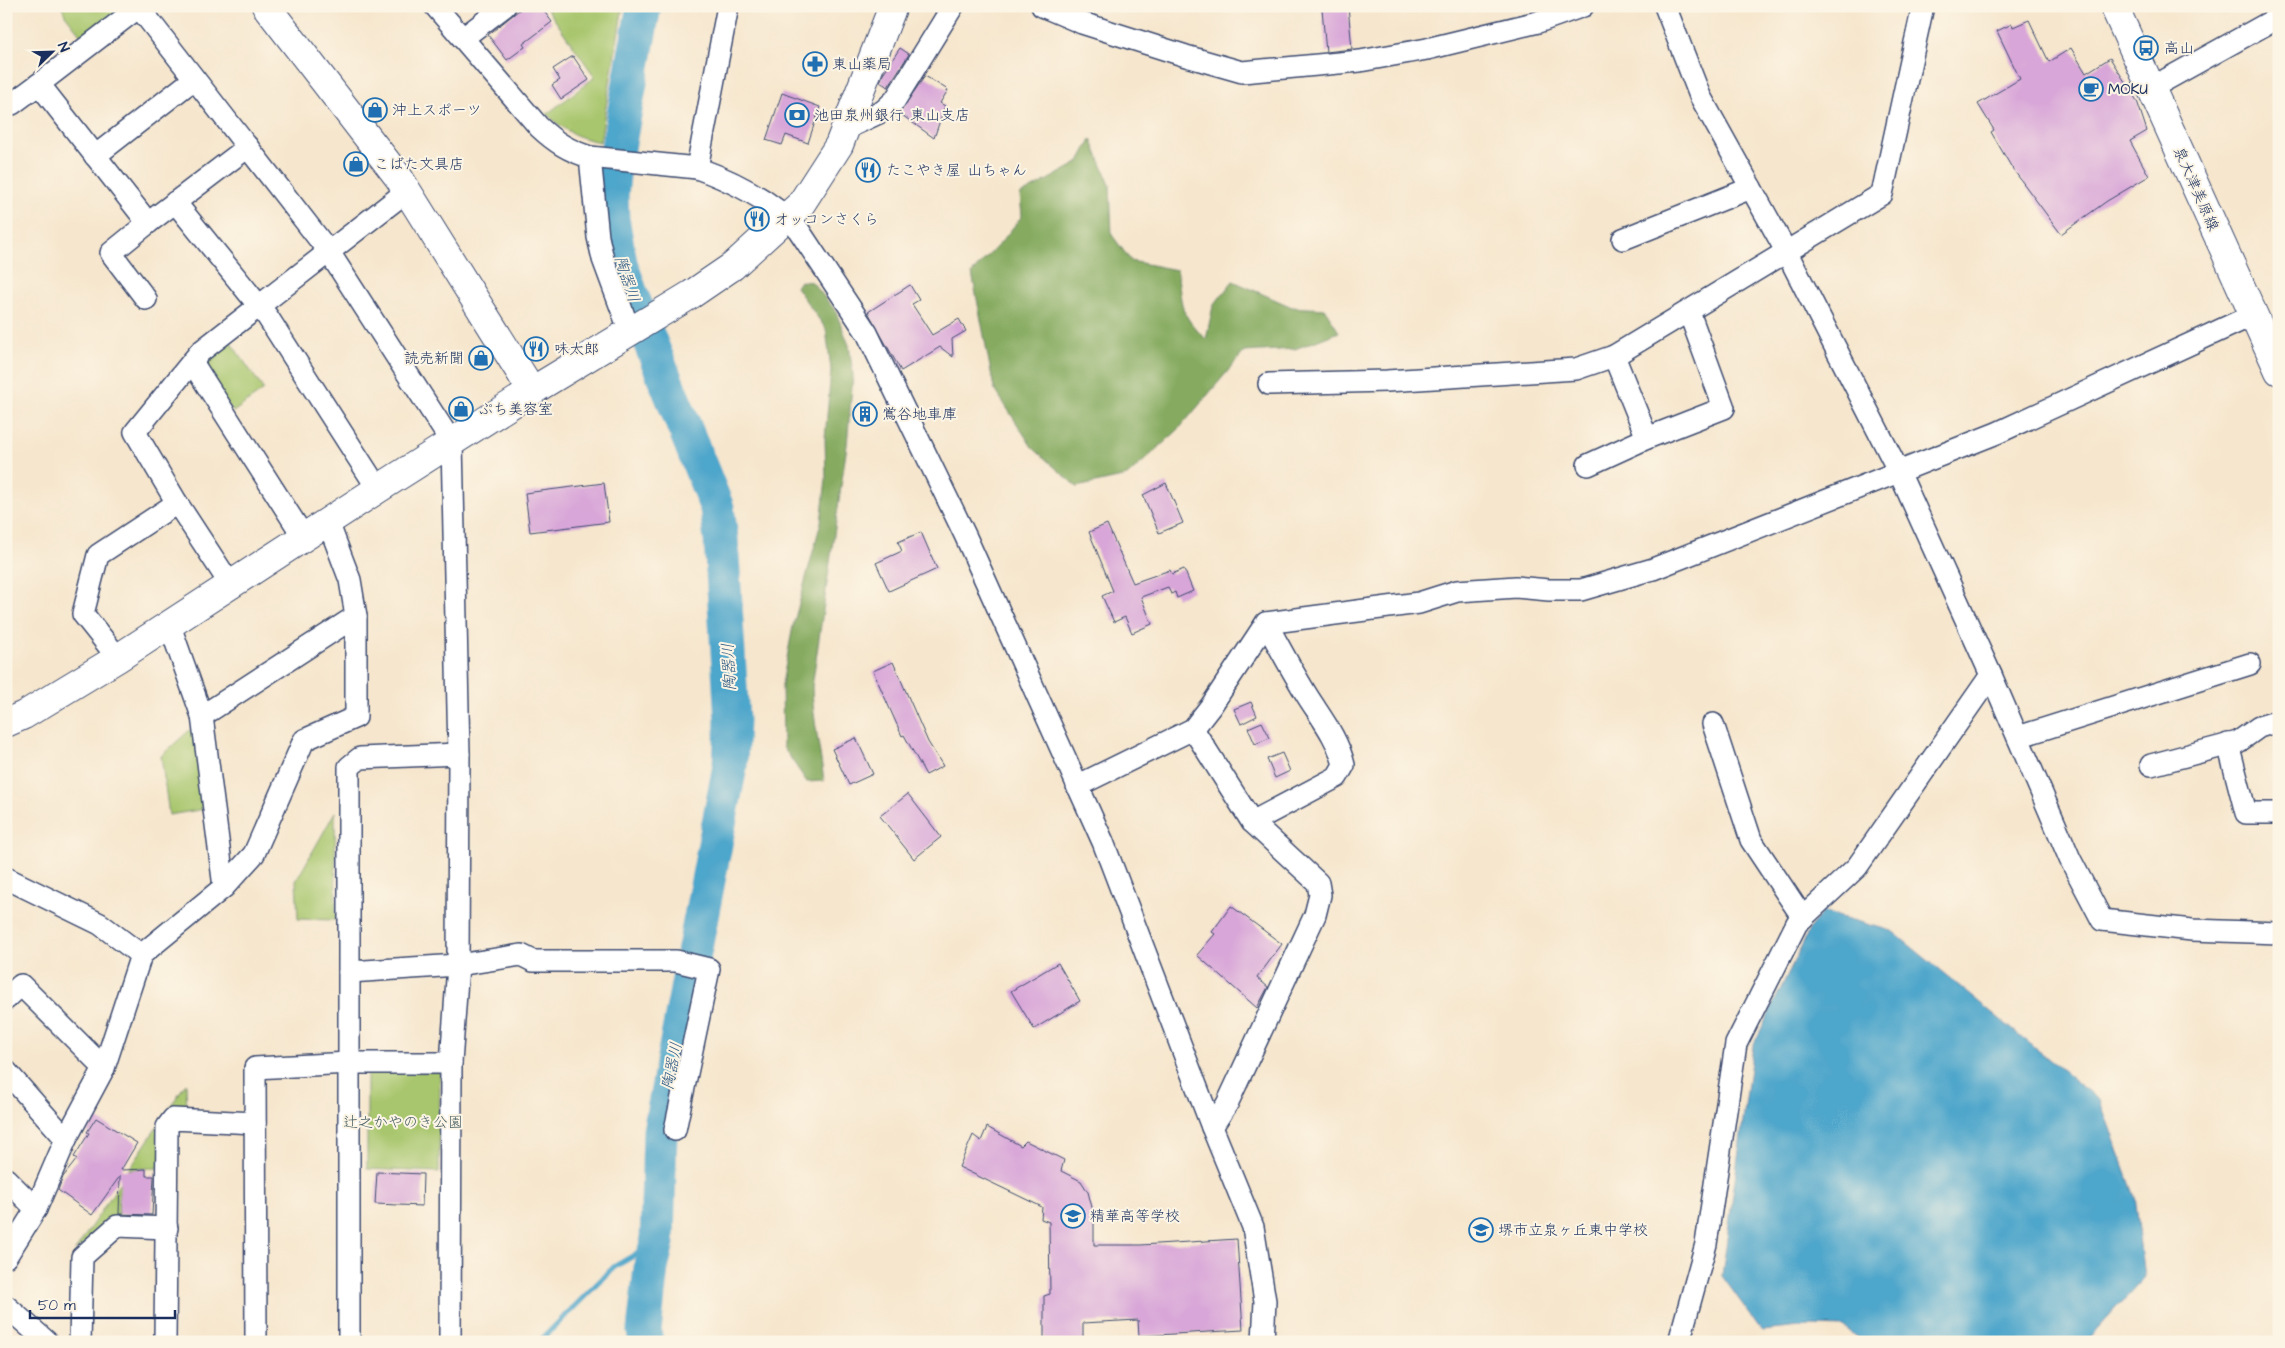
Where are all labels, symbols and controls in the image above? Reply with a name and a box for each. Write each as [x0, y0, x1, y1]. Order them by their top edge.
north arrow [28, 28, 78, 78]
bus stop icon: 高山 [2133, 35, 2159, 61]
place label: 高山 [2164, 38, 2194, 59]
text: N [52, 39, 74, 55]
pharmacy icon: 東山薬局 [802, 51, 828, 77]
place label: 東山薬局 [832, 54, 892, 75]
cafe icon: MOKU [2078, 76, 2104, 102]
place label: MOKU [2108, 79, 2148, 100]
shop icon: 沖上スポーツ [362, 97, 388, 123]
place label: 沖上スポーツ [392, 100, 482, 121]
bank icon: 池田泉州銀行 東山支店 [784, 102, 810, 128]
place label: 池田泉州銀行 東山支店 [814, 105, 970, 126]
street label: 泉大津美原線 [2168, 144, 2224, 234]
shop icon: こばた文具店 [343, 151, 369, 177]
place label: こばた文具店 [374, 154, 464, 175]
restaurant icon: たこやき屋 山ちゃん [855, 157, 881, 183]
place label: たこやき屋 山ちゃん [886, 160, 1027, 181]
restaurant icon: オッコンさくら [744, 206, 770, 232]
place label: オッコンさくら [774, 209, 879, 230]
water label: 陶器川 [609, 253, 645, 305]
restaurant icon: 味太郎 [523, 336, 549, 362]
place label: 味太郎 [554, 339, 599, 360]
shop icon: 読売新聞 [468, 345, 494, 371]
place label: 読売新聞 [404, 348, 464, 369]
shop icon: ぷち美容室 [448, 396, 474, 422]
place label: ぷち美容室 [478, 399, 553, 420]
building icon: 鴬谷地車庫 [852, 401, 878, 427]
place label: 鴬谷地車庫 [882, 404, 957, 425]
water label: 陶器川 [717, 642, 741, 692]
water label: 陶器川 [657, 1040, 687, 1092]
park label: 辻之かやのき公園 [343, 1112, 463, 1133]
school or university icon: 精華高等学校 [1060, 1203, 1086, 1229]
place label: 精華高等学校 [1090, 1206, 1180, 1227]
school or university icon: 堺市立泉ヶ丘東中学校 [1468, 1217, 1494, 1243]
place label: 堺市立泉ヶ丘東中学校 [1498, 1220, 1648, 1241]
scale bar [30, 1288, 175, 1320]
text: 50 m [38, 1295, 76, 1316]

